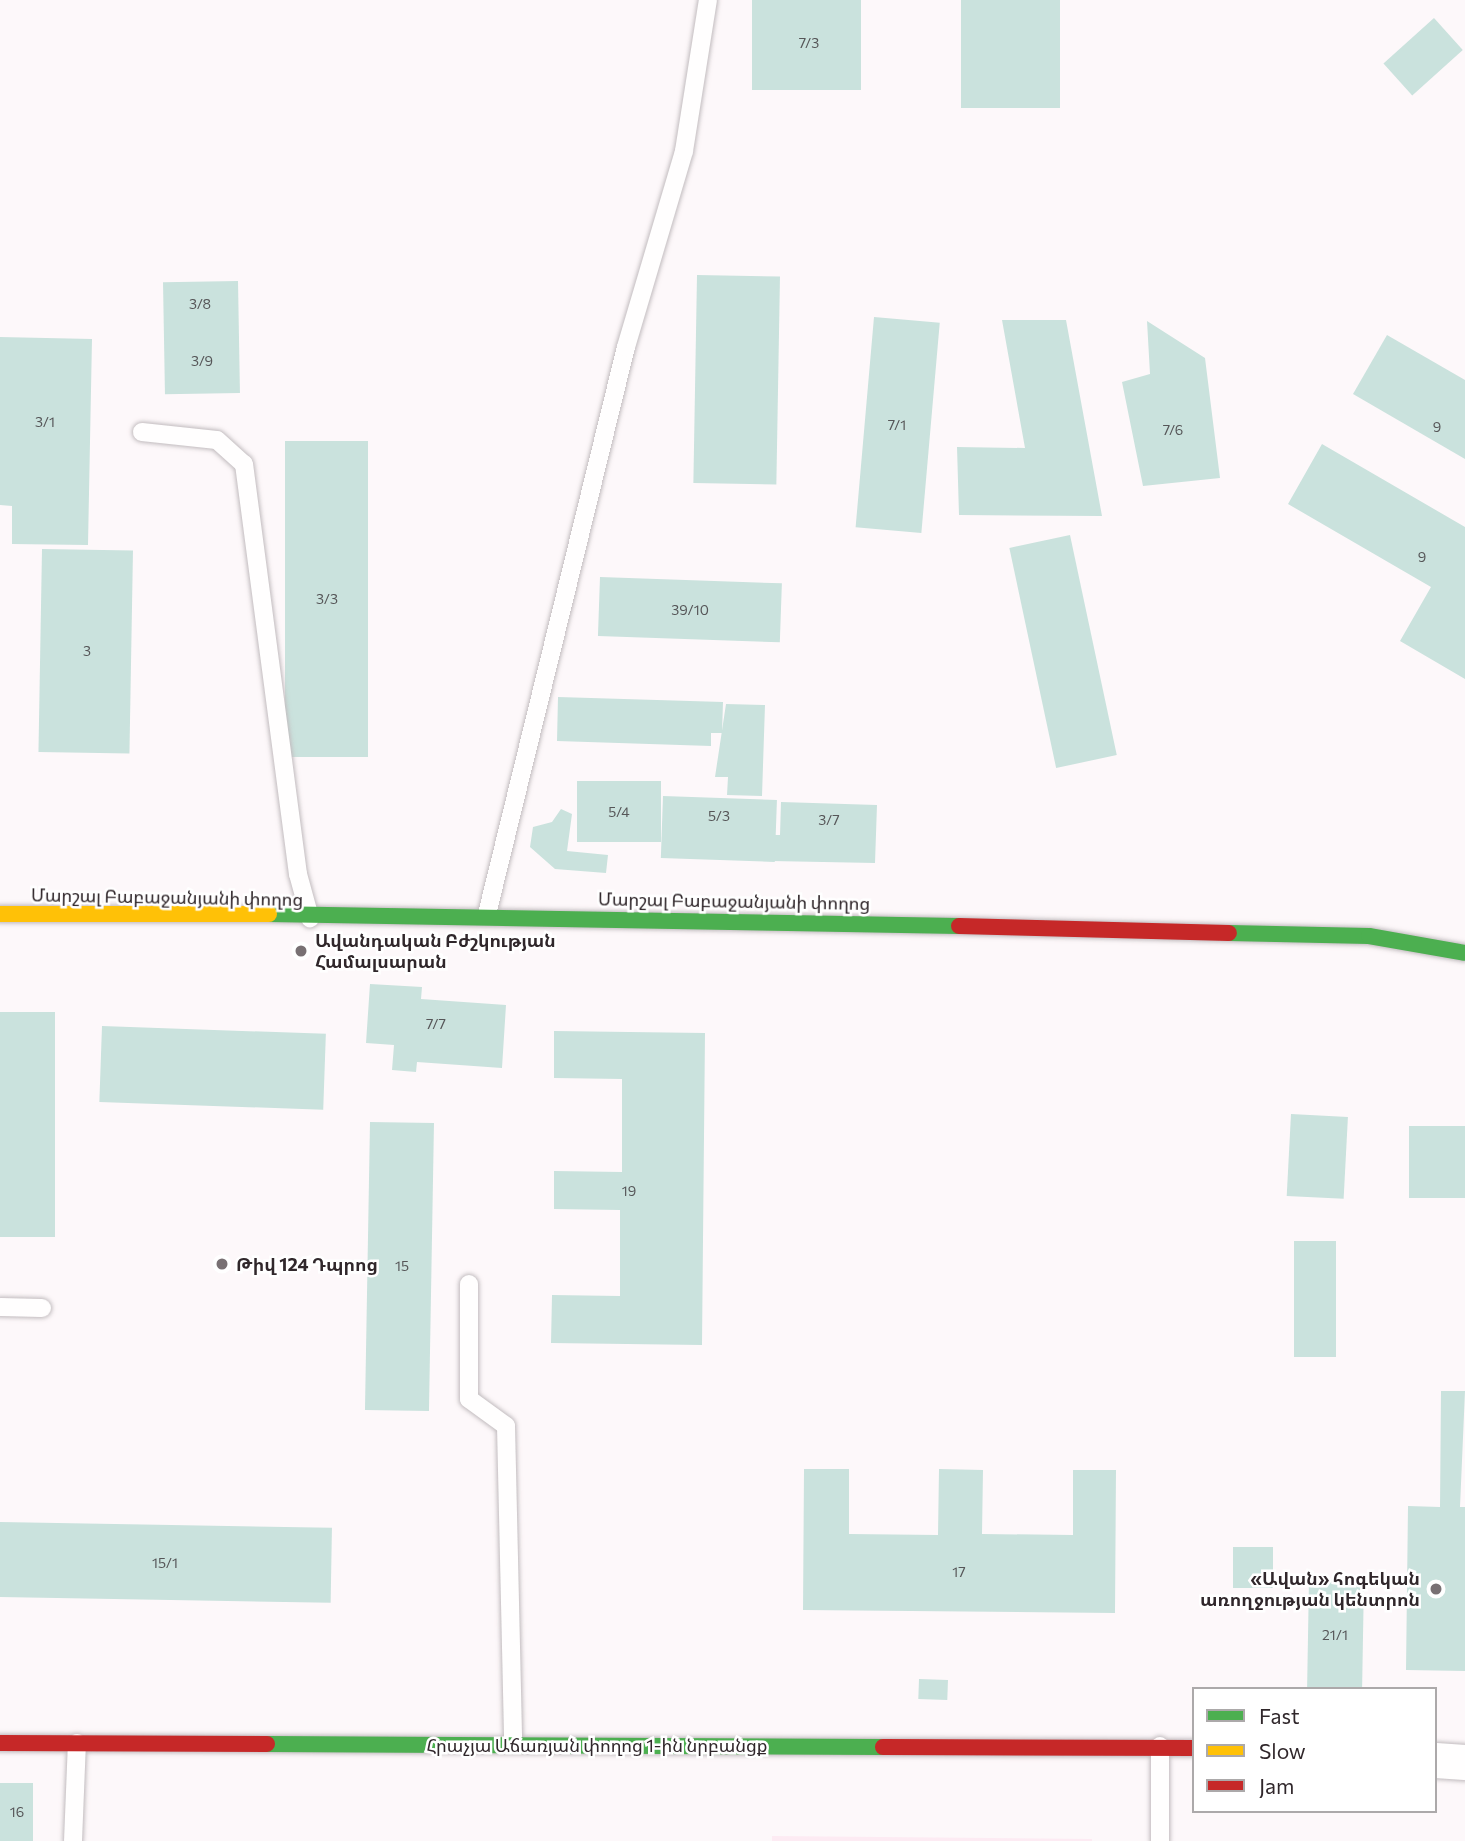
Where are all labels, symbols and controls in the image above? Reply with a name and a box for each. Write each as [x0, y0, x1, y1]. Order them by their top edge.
house number: 7/3 [799, 35, 819, 51]
house number: 3/8 [189, 296, 211, 312]
house number: 3/9 [191, 353, 213, 369]
house number: 3/1 [35, 414, 55, 430]
house number: 7/1 [888, 417, 906, 433]
house number: 9 [1433, 419, 1441, 435]
house number: 7/6 [1163, 422, 1183, 438]
house number: 9 [1418, 549, 1426, 565]
house number: 3/3 [316, 591, 338, 607]
house number: 39/10 [671, 602, 709, 618]
house number: 3 [83, 643, 91, 659]
house number: 5/4 [608, 804, 630, 820]
house number: 5/3 [708, 808, 730, 824]
house number: 3/7 [818, 812, 840, 828]
street label: Մարշալ Բաբաջանյանի փողոց [31, 884, 303, 910]
street label: Մարշալ Բաբաջանյանի փողոց [598, 888, 870, 914]
place label: Ավանդական Բժշկության Համալսարան [315, 930, 556, 972]
marker: Ավանդական Բժշկության Համալսարան [293, 943, 309, 959]
house number: 7/7 [426, 1016, 446, 1032]
house number: 19 [622, 1183, 636, 1199]
place label: Թիվ 124 Դպրոց [236, 1253, 378, 1275]
marker: Թիվ 124 Դպրոց [214, 1256, 230, 1272]
house number: 15 [395, 1258, 409, 1274]
house number: 15/1 [152, 1555, 178, 1571]
house number: 17 [952, 1564, 966, 1580]
place label: «Ավան» հոգեկան առողջության կենտրոն [1200, 1568, 1420, 1610]
marker: «Ավան» հոգեկան առողջության կենտրոն [1426, 1579, 1446, 1599]
house number: 21/1 [1322, 1627, 1348, 1643]
legend [1192, 1687, 1437, 1813]
text: Fast [1259, 1703, 1300, 1728]
street label: Հրաչյա Աճառյան փողոց 1-ին նրբանցք [426, 1734, 768, 1756]
text: Slow [1259, 1738, 1306, 1763]
text: Jam [1259, 1773, 1294, 1798]
house number: 16 [10, 1804, 24, 1820]

